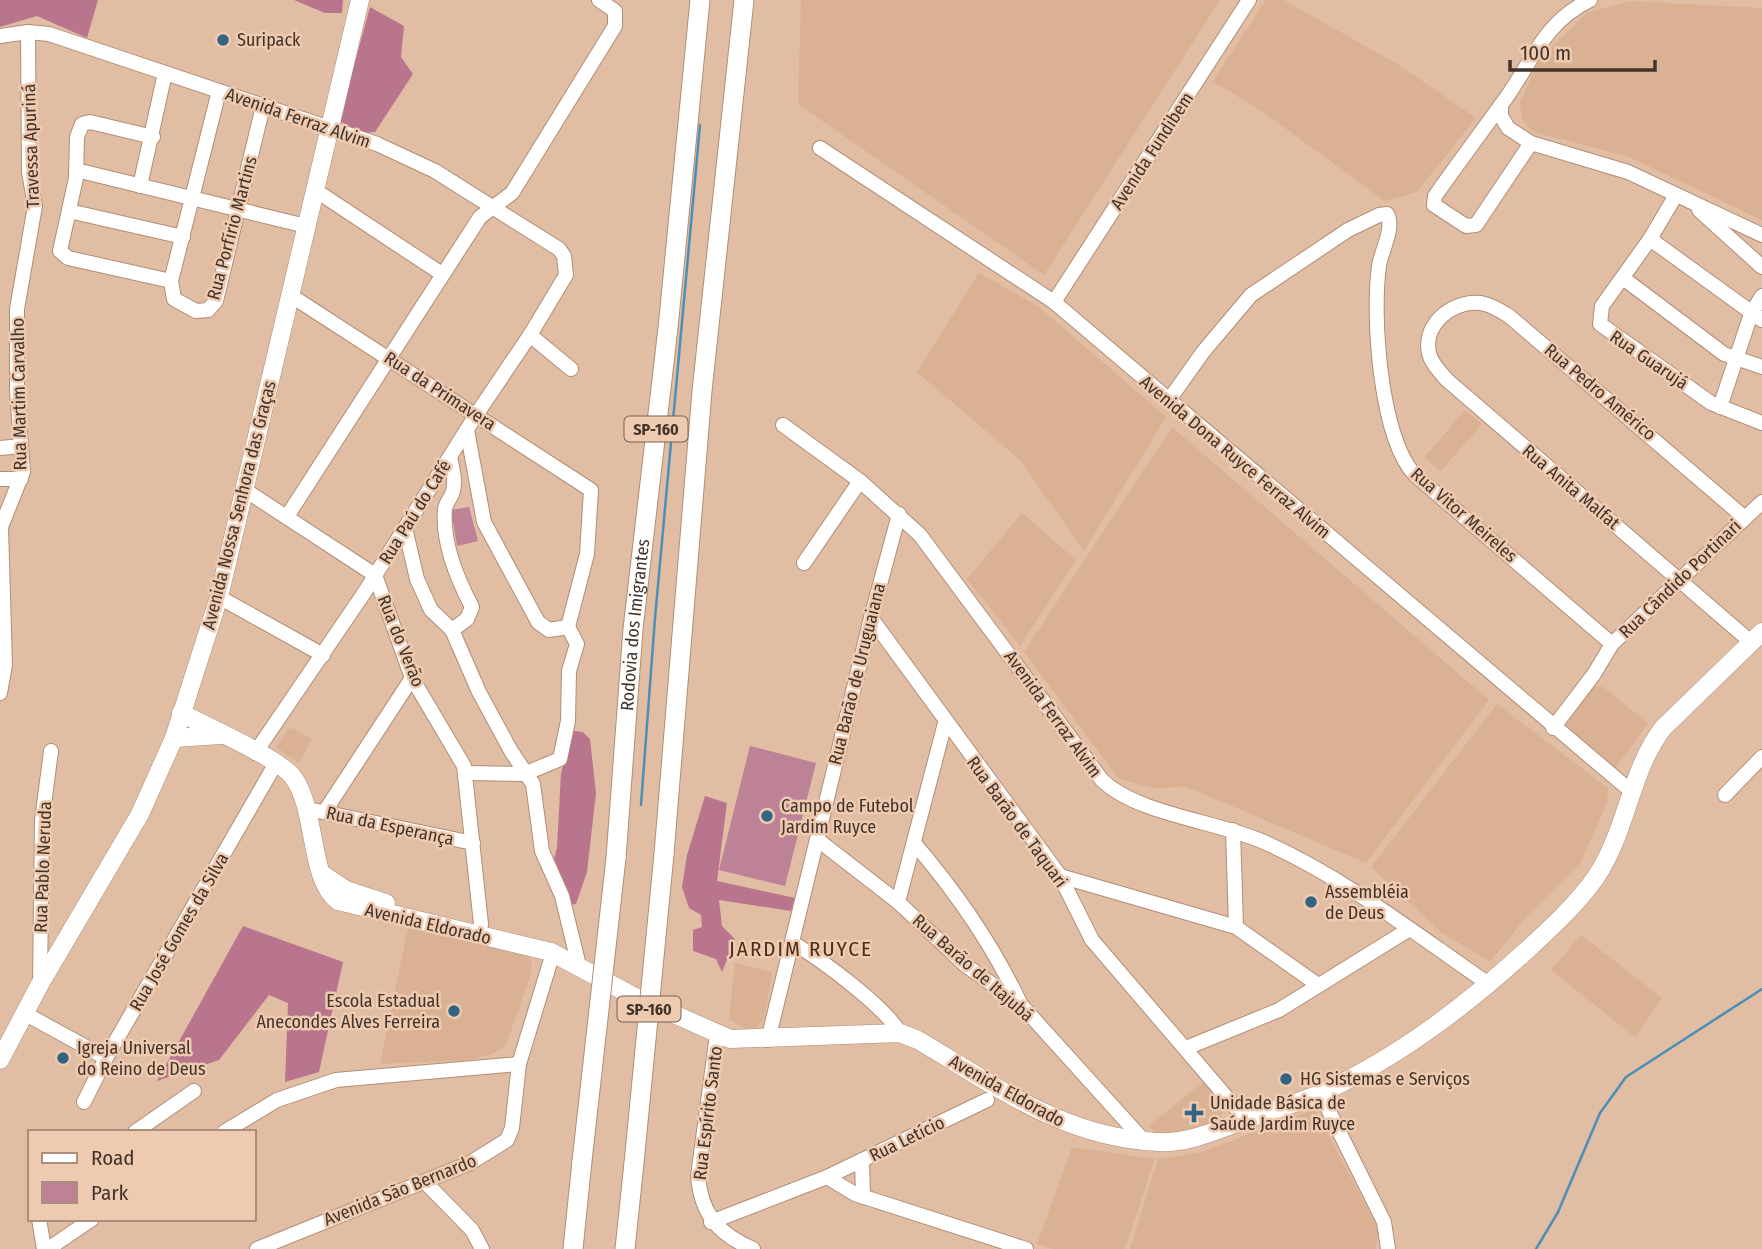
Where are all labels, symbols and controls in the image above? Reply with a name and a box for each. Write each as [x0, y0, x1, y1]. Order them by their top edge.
scale bar [1510, 28, 1655, 72]
place label: Suripack [237, 29, 301, 51]
marker: Suripack [215, 32, 231, 48]
text: 100 m [1520, 40, 1571, 66]
street label: Travessa Apuriná [18, 83, 44, 209]
street label: Avenida Ferraz Alvim [223, 83, 373, 153]
street label: Avenida Fundibem [1106, 88, 1198, 214]
street label: Rua Porfírio Martins [202, 153, 262, 302]
street label: Rua Martim Carvalho [7, 317, 31, 471]
street label: Rua Guarujá [1606, 326, 1693, 394]
street label: Rua Pedro Américo [1540, 339, 1660, 445]
street label: Rua da Primavera [380, 347, 500, 435]
street label: Avenida Dona Ruyce Ferraz Alvim [1135, 371, 1335, 543]
street label: Avenida Nossa Senhora das Graças [197, 378, 281, 632]
road number: SP-160 [624, 416, 688, 442]
street label: Rua Anita Malfat [1518, 440, 1624, 534]
street label: Rua Paú do Café [374, 456, 456, 568]
street label: Rua Vitor Meireles [1406, 463, 1522, 567]
street label: Rua Cândido Portinari [1614, 515, 1746, 643]
street label: Rodovia dos Imigrantes [616, 537, 654, 712]
street label: Rua Barão de Uruguaiana [824, 581, 890, 767]
street label: Rua do Verão [373, 592, 429, 690]
street label: Avenida Ferraz Alvim [999, 646, 1107, 782]
street label: Rua Barão de Taquari [962, 752, 1072, 892]
place label: Campo de Futebol Jardim Ruyce [781, 795, 914, 838]
street label: Rua Pablo Neruda [30, 801, 56, 933]
street label: Rua da Esperança [324, 802, 456, 850]
marker: Campo de Futebol Jardim Ruyce [759, 808, 775, 824]
street label: Rua José Gomes da Silva [125, 849, 233, 1015]
place label: Assembléia de Deus [1325, 881, 1409, 924]
marker: Assembléia de Deus [1303, 894, 1319, 910]
street label: Avenida Eldorado [363, 899, 493, 949]
street label: Rua Barão de Itajubá [908, 909, 1038, 1027]
district label: JARDIM RUYCE [729, 936, 873, 962]
place label: Escola Estadual Anecondes Alves Ferreira [256, 990, 440, 1033]
road number: SP-160 [618, 996, 680, 1021]
marker: Escola Estadual Anecondes Alves Ferreira [446, 1003, 462, 1019]
place label: Igreja Universal do Reino de Deus [77, 1037, 206, 1080]
street label: Rua Espírito Santo [689, 1045, 727, 1181]
marker: Igreja Universal do Reino de Deus [55, 1050, 71, 1066]
street label: Avenida Eldorado [945, 1050, 1069, 1132]
place label: HG Sistemas e Serviços [1300, 1068, 1470, 1090]
marker: HG Sistemas e Serviços [1278, 1071, 1294, 1087]
place label: Unidade Básica de Saúde Jardim Ruyce [1210, 1092, 1355, 1135]
marker: Unidade Básica de Saúde Jardim Ruyce [1184, 1103, 1204, 1123]
street label: Rua Letício [866, 1111, 948, 1167]
legend [28, 1130, 256, 1221]
text: Road [91, 1145, 135, 1171]
street label: Avenida São Bernardo [320, 1149, 480, 1231]
text: Park [91, 1180, 129, 1206]

